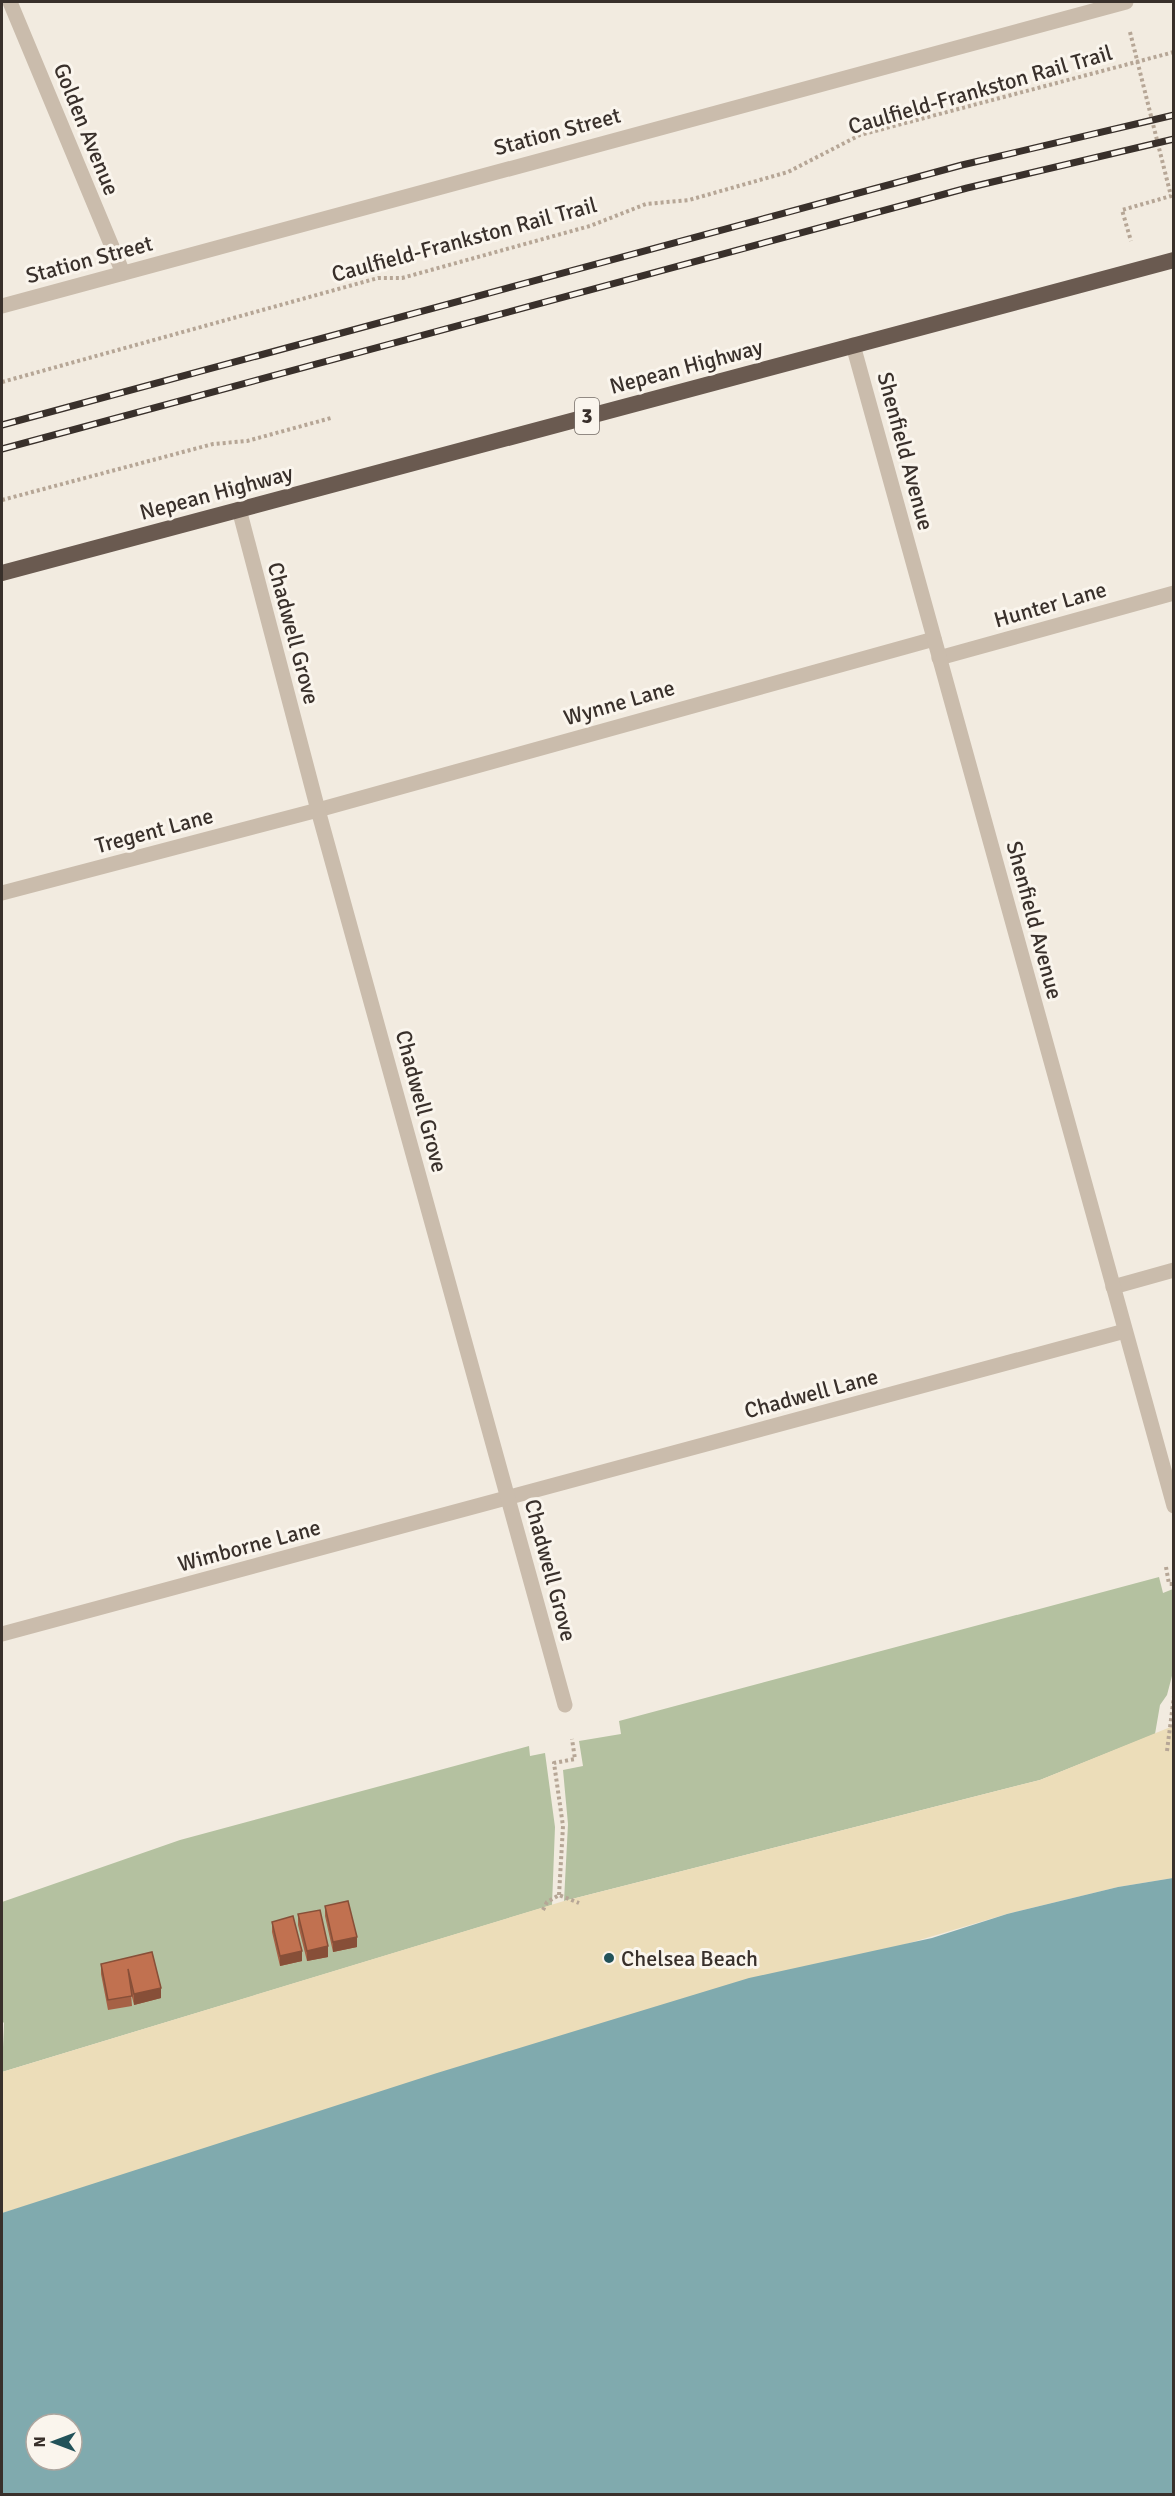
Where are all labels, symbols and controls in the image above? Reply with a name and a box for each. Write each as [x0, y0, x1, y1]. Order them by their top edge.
street label: Caulfield-Frankston Rail Trail [845, 39, 1115, 140]
street label: Golden Avenue [48, 59, 125, 199]
street label: Station Street [491, 102, 624, 161]
street label: Caulfield-Frankston Rail Trail [329, 191, 600, 288]
street label: Station Street [23, 230, 156, 289]
street label: Nepean Highway [607, 333, 766, 400]
street label: Shenfield Avenue [871, 369, 940, 533]
road number: 3 [575, 398, 599, 434]
street label: Nepean Highway [137, 459, 296, 526]
street label: Chadwell Grove [262, 559, 325, 707]
street label: Hunter Lane [991, 576, 1109, 633]
street label: Wynne Lane [561, 674, 678, 731]
street label: Tregent Lane [92, 802, 216, 859]
street label: Shenfield Avenue [1000, 838, 1069, 1002]
street label: Chadwell Grove [390, 1027, 453, 1175]
street label: Chadwell Lane [741, 1363, 881, 1424]
street label: Chadwell Grove [519, 1496, 582, 1644]
street label: Wimborne Lane [175, 1513, 323, 1577]
place label: Chelsea Beach [621, 1945, 758, 1972]
marker: Chelsea Beach [602, 1951, 616, 1965]
north arrow [24, 2412, 84, 2472]
text: N [30, 2436, 50, 2448]

